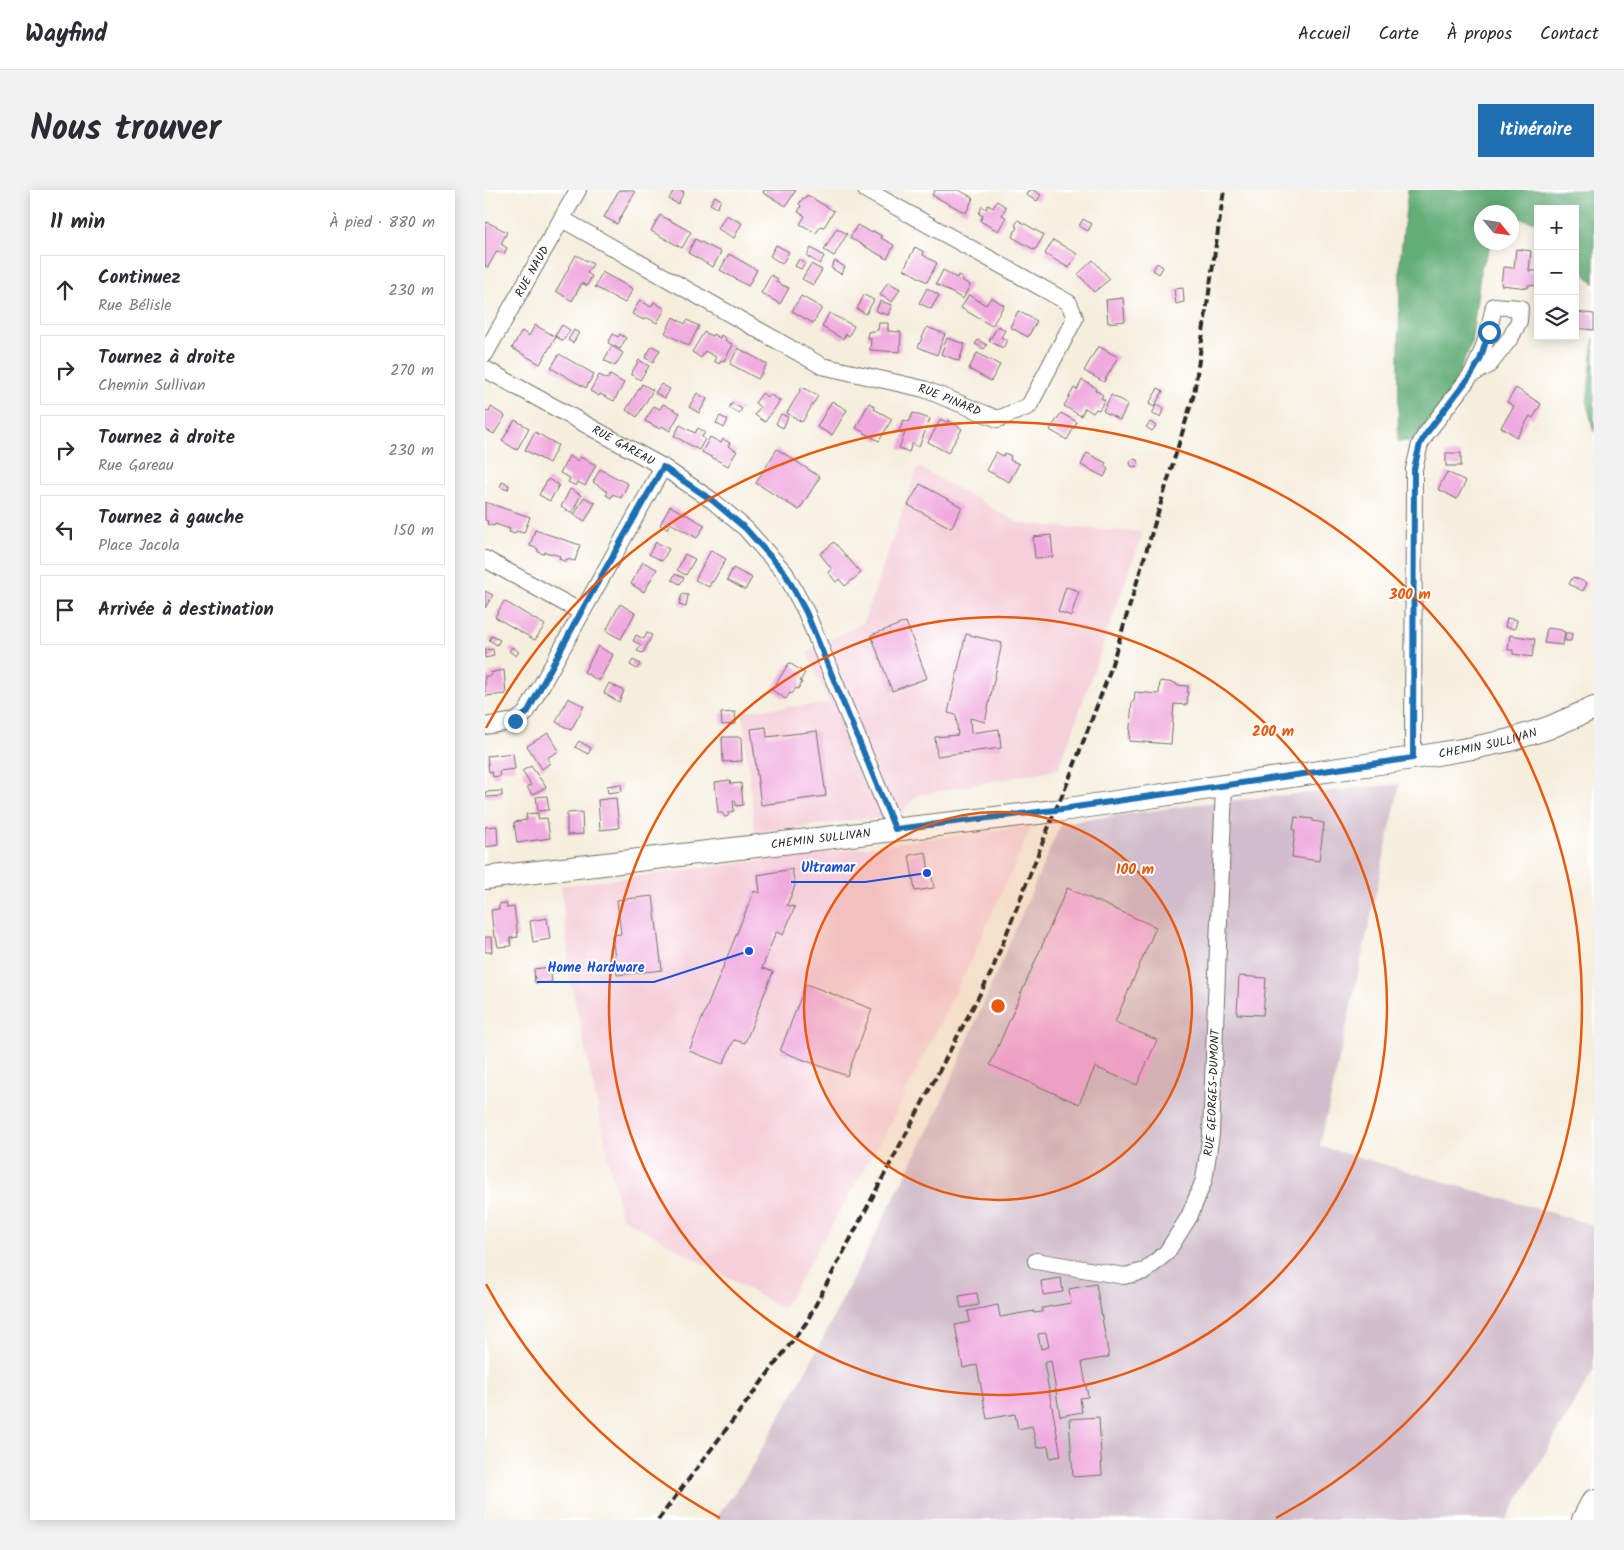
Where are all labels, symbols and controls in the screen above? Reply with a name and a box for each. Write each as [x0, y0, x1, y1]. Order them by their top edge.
text: Wayfind [25, 15, 107, 54]
text: Accueil [1298, 20, 1351, 49]
text: Carte [1379, 20, 1419, 49]
text: À propos [1447, 20, 1512, 49]
text: Contact [1540, 20, 1599, 49]
text: Nous trouver [30, 102, 221, 158]
button: Itinéraire [1478, 104, 1594, 157]
north arrow [1474, 205, 1519, 250]
map controls [1534, 205, 1579, 340]
button: + [1534, 205, 1579, 250]
text: 11 min [50, 206, 105, 239]
text: À pied · 880 m [329, 210, 435, 235]
street label: RUE NAUD [510, 242, 554, 301]
button: − [1534, 250, 1579, 295]
text: Continuez [98, 263, 181, 293]
icon: ahead [51, 276, 79, 304]
text: 230 m [388, 278, 434, 303]
text: Rue Bélisle [98, 293, 172, 318]
button: layers [1534, 295, 1579, 340]
route start [1478, 321, 1501, 344]
text: Tournez à droite [98, 343, 235, 373]
icon: right [51, 356, 79, 384]
text: 270 m [390, 358, 434, 383]
text: Chemin Sullivan [98, 373, 205, 398]
street label: RUE PINARD [917, 379, 984, 421]
street label: RUE GAREAU [589, 420, 658, 470]
text: Tournez à droite [98, 423, 235, 453]
icon: right [51, 436, 79, 464]
text: 230 m [388, 438, 434, 463]
text: Rue Gareau [98, 453, 174, 478]
text: Tournez à gauche [98, 503, 244, 533]
icon: left [51, 516, 79, 544]
text: 150 m [393, 518, 434, 543]
text: Place Jacola [98, 533, 180, 558]
text: 300 m [1388, 583, 1431, 607]
text: Arrivée à destination [98, 595, 274, 625]
icon: arrive [51, 596, 79, 624]
route end [504, 710, 527, 733]
text: 200 m [1252, 720, 1294, 744]
street label: CHEMIN SULLIVAN [1437, 723, 1539, 763]
street label: CHEMIN SULLIVAN [770, 823, 872, 854]
callout: Ultramar [791, 853, 865, 882]
text: Ultramar [801, 857, 856, 879]
text: 100 m [1116, 858, 1154, 882]
callout: Home Hardware [537, 953, 654, 982]
text: Home Hardware [547, 957, 645, 979]
centre of rings [989, 997, 1007, 1015]
street label: RUE GEORGES-DUMONT [1198, 1027, 1224, 1158]

